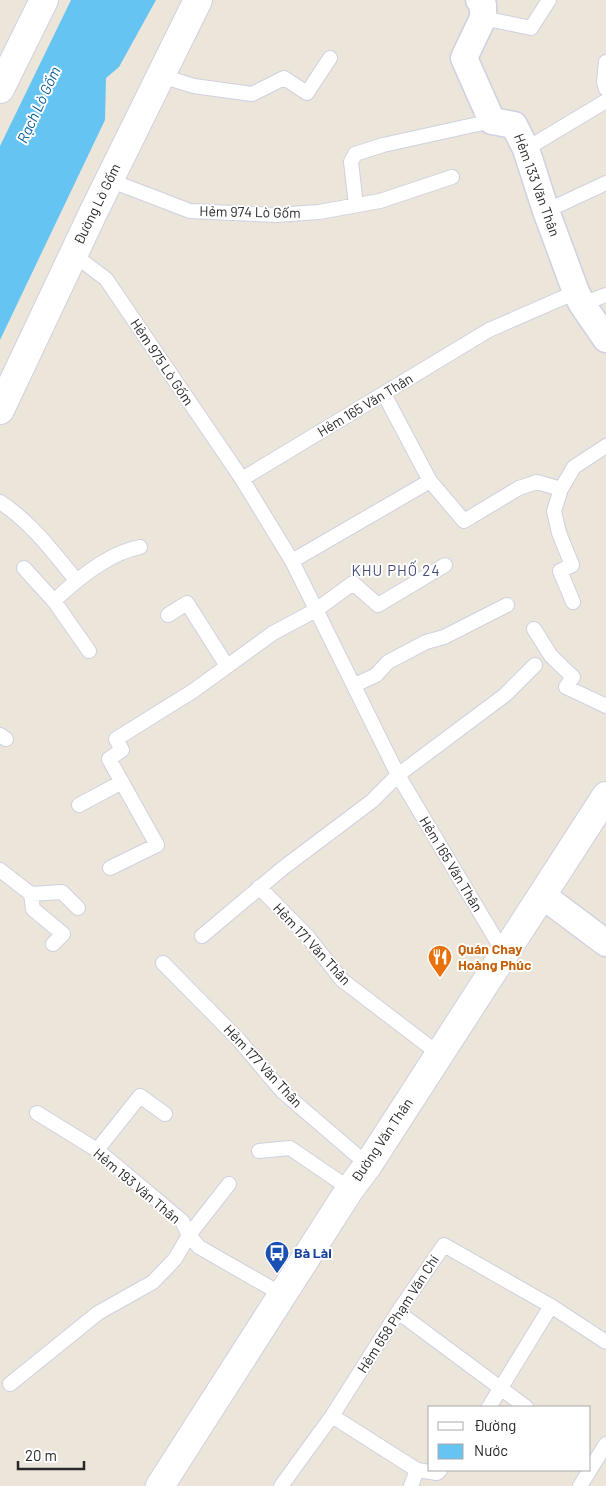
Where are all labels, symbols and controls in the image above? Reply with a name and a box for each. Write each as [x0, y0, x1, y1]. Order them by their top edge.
water label: Rạch Lò Gốm [13, 63, 64, 146]
street label: Hẻm 133 Văn Thân [511, 131, 564, 239]
street label: Đường Lò Gốm [70, 160, 124, 247]
street label: Hẻm 974 Lò Gốm [199, 202, 301, 221]
street label: Hẻm 975 Lò Gốm [127, 315, 198, 408]
street label: Hẻm 165 Văn Thân [314, 369, 416, 440]
district label: KHU PHỐ 24 [351, 560, 441, 579]
street label: Hẻm 165 Văn Thân [416, 813, 487, 915]
street label: Hẻm 171 Văn Thân [270, 899, 355, 988]
place label: Quán Chay Hoàng Phúc [458, 940, 532, 973]
restaurant icon: Quán Chay Hoàng Phúc [427, 944, 453, 978]
street label: Hẻm 177 Văn Thân [221, 1021, 306, 1111]
street label: Đường Văn Thân [347, 1095, 416, 1185]
street label: Hẻm 193 Văn Thân [90, 1144, 184, 1227]
bus stop icon: Bà Lài [264, 1240, 290, 1274]
place label: Bà Lài [294, 1244, 332, 1261]
street label: Hẻm 658 Phạm Văn Chí [353, 1252, 442, 1376]
legend [428, 1406, 591, 1471]
text: Đường [474, 1416, 516, 1434]
scale bar [18, 1438, 84, 1470]
text: Nước [474, 1441, 508, 1459]
text: 20 m [25, 1446, 57, 1464]

